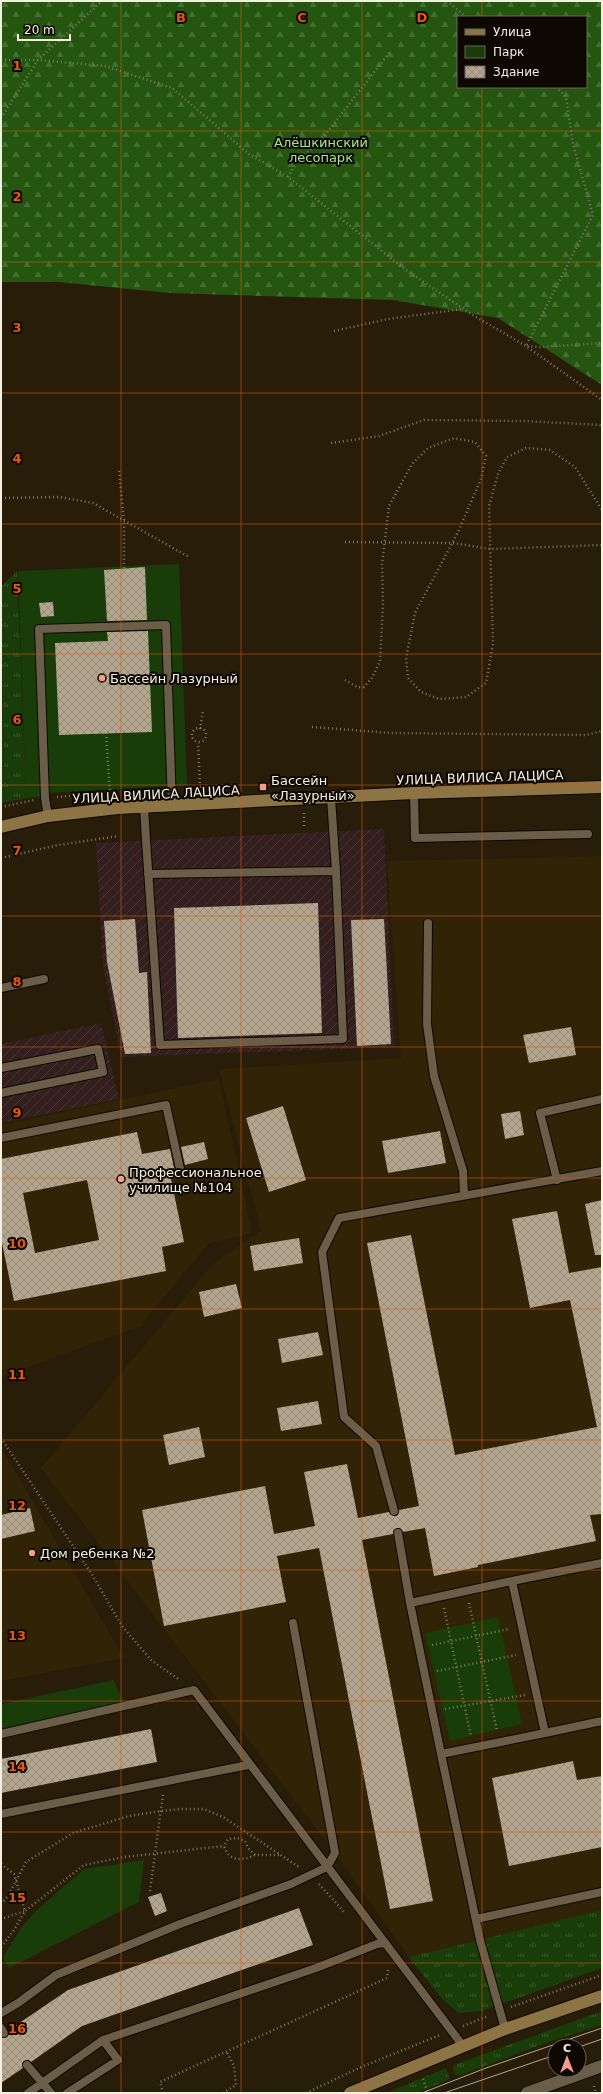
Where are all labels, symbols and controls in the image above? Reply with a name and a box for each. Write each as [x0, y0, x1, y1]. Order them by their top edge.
text: B [176, 10, 186, 25]
text: C [297, 10, 307, 25]
text: D [417, 10, 428, 25]
scale bar [18, 16, 70, 42]
legend [457, 16, 587, 88]
text: 20 m [24, 23, 55, 37]
text: Улица [493, 25, 531, 39]
text: Парк [493, 45, 524, 59]
text: 1 [12, 58, 22, 73]
text: Здание [493, 65, 539, 79]
park label: Алёшкинский лесопарк [274, 135, 368, 165]
text: 2 [12, 189, 22, 204]
text: 3 [12, 320, 22, 335]
text: 4 [12, 451, 22, 466]
text: 5 [12, 581, 22, 596]
place label: Бассейн Лазурный [110, 671, 238, 686]
marker: Бассейн Лазурный [97, 673, 107, 683]
text: 6 [12, 712, 22, 727]
street label: УЛИЦА ВИЛИСА ЛАЦИСА [396, 767, 564, 788]
place label: Бассейн «Лазурный» [271, 773, 355, 803]
marker: Бассейн «Лазурный» [258, 782, 268, 792]
street label: УЛИЦА ВИЛИСА ЛАЦИСА [72, 783, 240, 806]
text: 7 [12, 843, 22, 858]
text: 8 [12, 974, 22, 989]
text: 9 [12, 1105, 22, 1120]
place label: Профессиональное училище №104 [129, 1165, 262, 1195]
marker: Профессиональное училище №104 [116, 1174, 126, 1184]
text: 10 [8, 1236, 26, 1251]
text: 11 [8, 1367, 26, 1382]
text: 12 [8, 1498, 26, 1513]
place label: Дом ребенка №2 [40, 1546, 155, 1561]
marker: Дом ребенка №2 [27, 1548, 37, 1558]
text: 13 [8, 1628, 26, 1643]
text: 14 [8, 1759, 26, 1774]
text: 15 [8, 1890, 26, 1905]
text: 16 [8, 2021, 26, 2036]
north arrow [547, 2038, 587, 2078]
text: С [563, 2042, 571, 2055]

